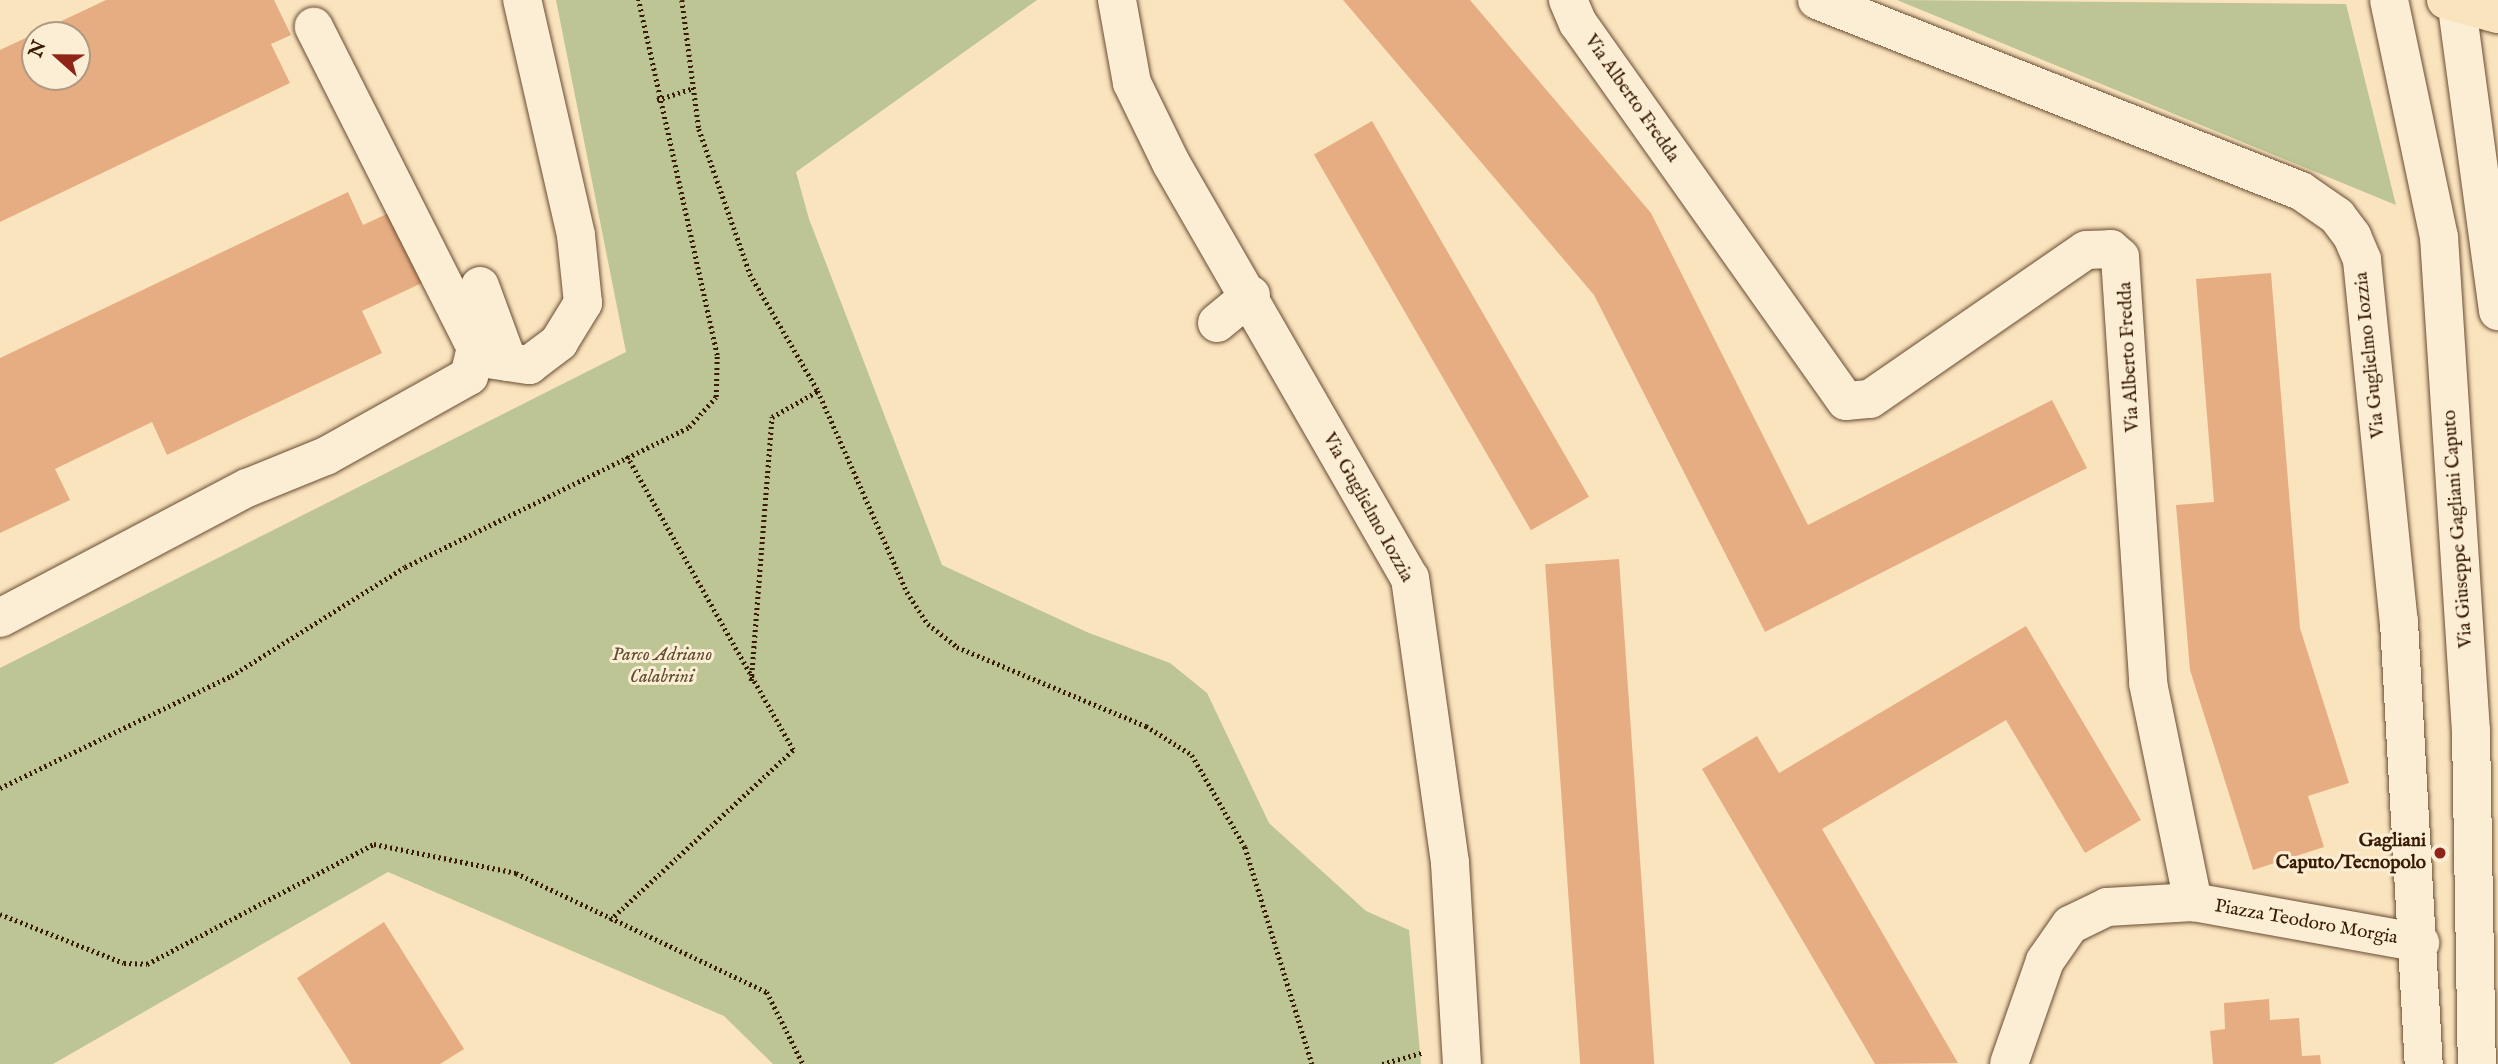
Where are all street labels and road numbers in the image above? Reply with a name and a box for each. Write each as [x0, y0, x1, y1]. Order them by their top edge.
street label: Via Alberto Fredda [1578, 31, 1684, 167]
street label: Via Guglielmo Iozzia [2351, 271, 2391, 439]
street label: Via Alberto Fredda [2115, 281, 2145, 433]
street label: Via Giuseppe Gagliani Caputo [2439, 409, 2479, 649]
street label: Via Guglielmo Iozzia [1316, 429, 1418, 587]
street label: Piazza Teodoro Morgia [2213, 896, 2399, 950]

